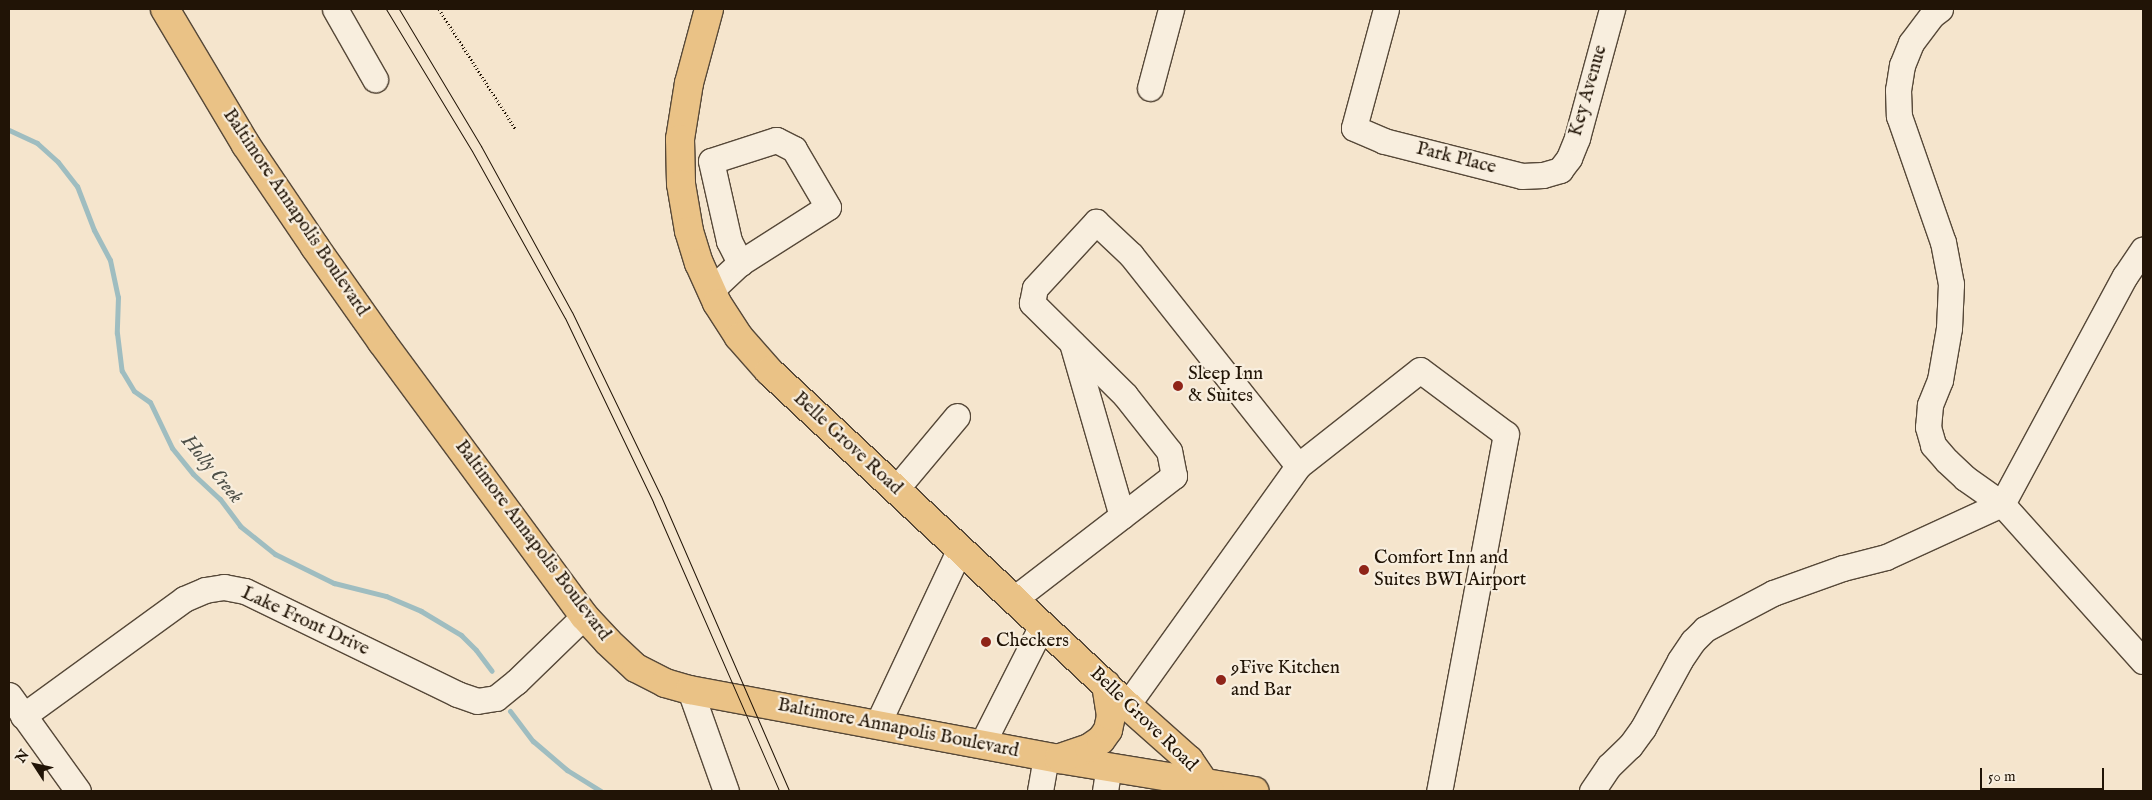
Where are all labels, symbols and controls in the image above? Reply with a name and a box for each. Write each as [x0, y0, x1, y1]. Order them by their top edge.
street label: Key Avenue [1565, 43, 1613, 139]
street label: Baltimore Annapolis Boulevard [217, 105, 373, 321]
street label: Park Place [1414, 138, 1498, 180]
place label: Sleep Inn & Suites [1188, 364, 1263, 408]
marker: Sleep Inn & Suites [1172, 380, 1184, 392]
street label: Belle Grove Road [788, 388, 906, 500]
water label: Holly Creek [176, 430, 248, 508]
street label: Baltimore Annapolis Boulevard [449, 436, 615, 646]
place label: Comfort Inn and Suites BWI Airport [1374, 548, 1526, 592]
marker: Comfort Inn and Suites BWI Airport [1358, 564, 1370, 576]
street label: Lake Front Drive [237, 582, 373, 662]
place label: Checkers [996, 631, 1069, 653]
marker: Checkers [980, 636, 992, 648]
place label: 9Five Kitchen and Bar [1231, 658, 1340, 702]
street label: Belle Grove Road [1084, 663, 1202, 777]
marker: 9Five Kitchen and Bar [1215, 674, 1227, 686]
street label: Baltimore Annapolis Boulevard [775, 694, 1021, 764]
north arrow [10, 740, 60, 790]
text: N [12, 746, 34, 767]
scale bar [1982, 758, 2106, 790]
text: 50 m [1988, 767, 2016, 786]

